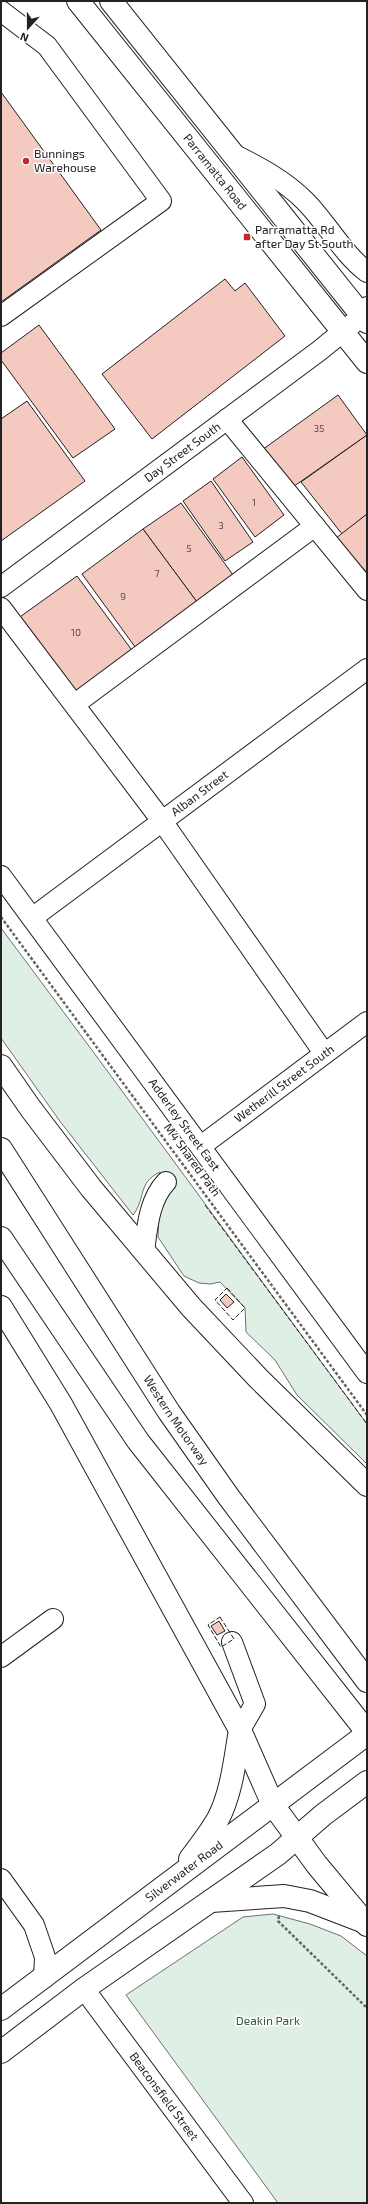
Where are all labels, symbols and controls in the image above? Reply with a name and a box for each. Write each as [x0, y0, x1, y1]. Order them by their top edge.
north arrow [8, 8, 48, 48]
text: N [18, 30, 30, 45]
street label: Parramatta Road [181, 131, 250, 212]
place label: Bunnings Warehouse [34, 146, 96, 174]
marker: Bunnings Warehouse [21, 156, 31, 166]
place label: Parramatta Rd after Day St South [255, 222, 354, 250]
marker: Parramatta Rd after Day St South [242, 232, 252, 242]
street label: Day Street South [141, 419, 223, 484]
house number: 35 [314, 422, 324, 434]
house number: 1 [252, 496, 256, 508]
house number: 3 [218, 519, 224, 531]
house number: 5 [186, 542, 192, 554]
house number: 7 [154, 567, 160, 579]
house number: 9 [120, 590, 126, 602]
house number: 10 [71, 626, 81, 638]
street label: Alban Street [168, 767, 231, 818]
street label: Wetherill Street South [231, 1041, 336, 1125]
street label: Adderley Street East [146, 1075, 224, 1174]
street label: M4 Shared Path [162, 1120, 224, 1199]
street label: Western Motorway [141, 1372, 213, 1468]
street label: Silverwater Road [142, 1837, 225, 1904]
park label: Deakin Park [236, 2013, 300, 2027]
street label: Beaconsfield Street [127, 2049, 202, 2143]

